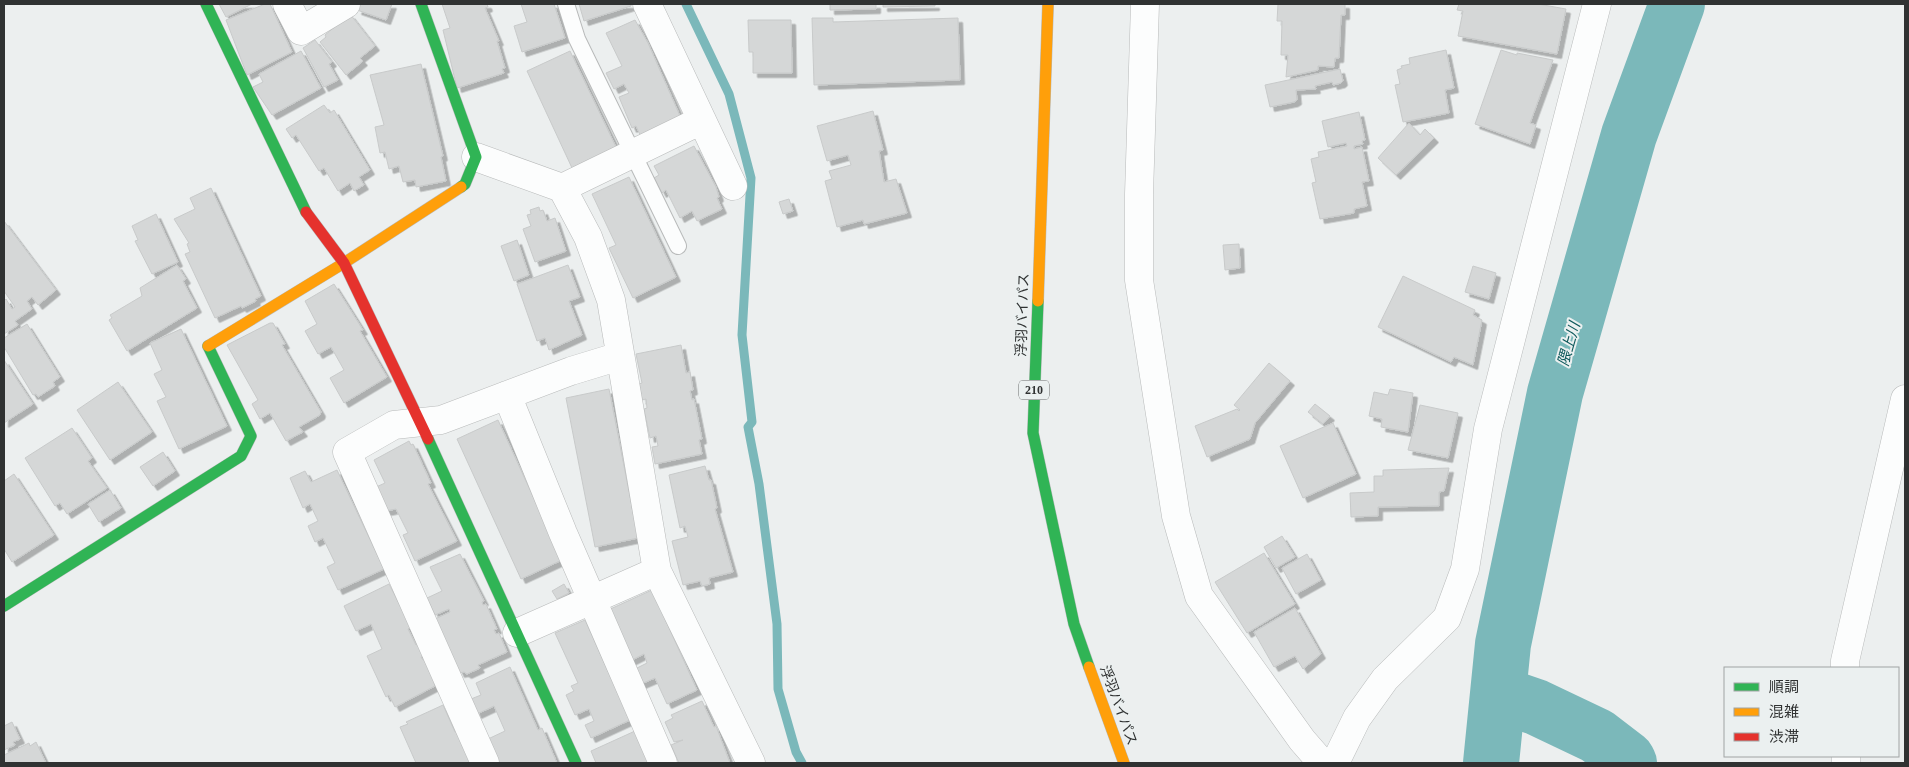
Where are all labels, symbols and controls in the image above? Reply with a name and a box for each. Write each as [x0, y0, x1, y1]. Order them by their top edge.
street label: 浮羽バイパス [1014, 273, 1031, 357]
water label: 隈上川 [1555, 318, 1583, 368]
road number: 210 [1019, 380, 1049, 400]
street label: 浮羽バイパス [1097, 663, 1140, 747]
legend [1724, 667, 1899, 757]
text: 順調 [1769, 679, 1799, 695]
text: 混雑 [1769, 704, 1799, 720]
text: 渋滞 [1769, 729, 1799, 745]

